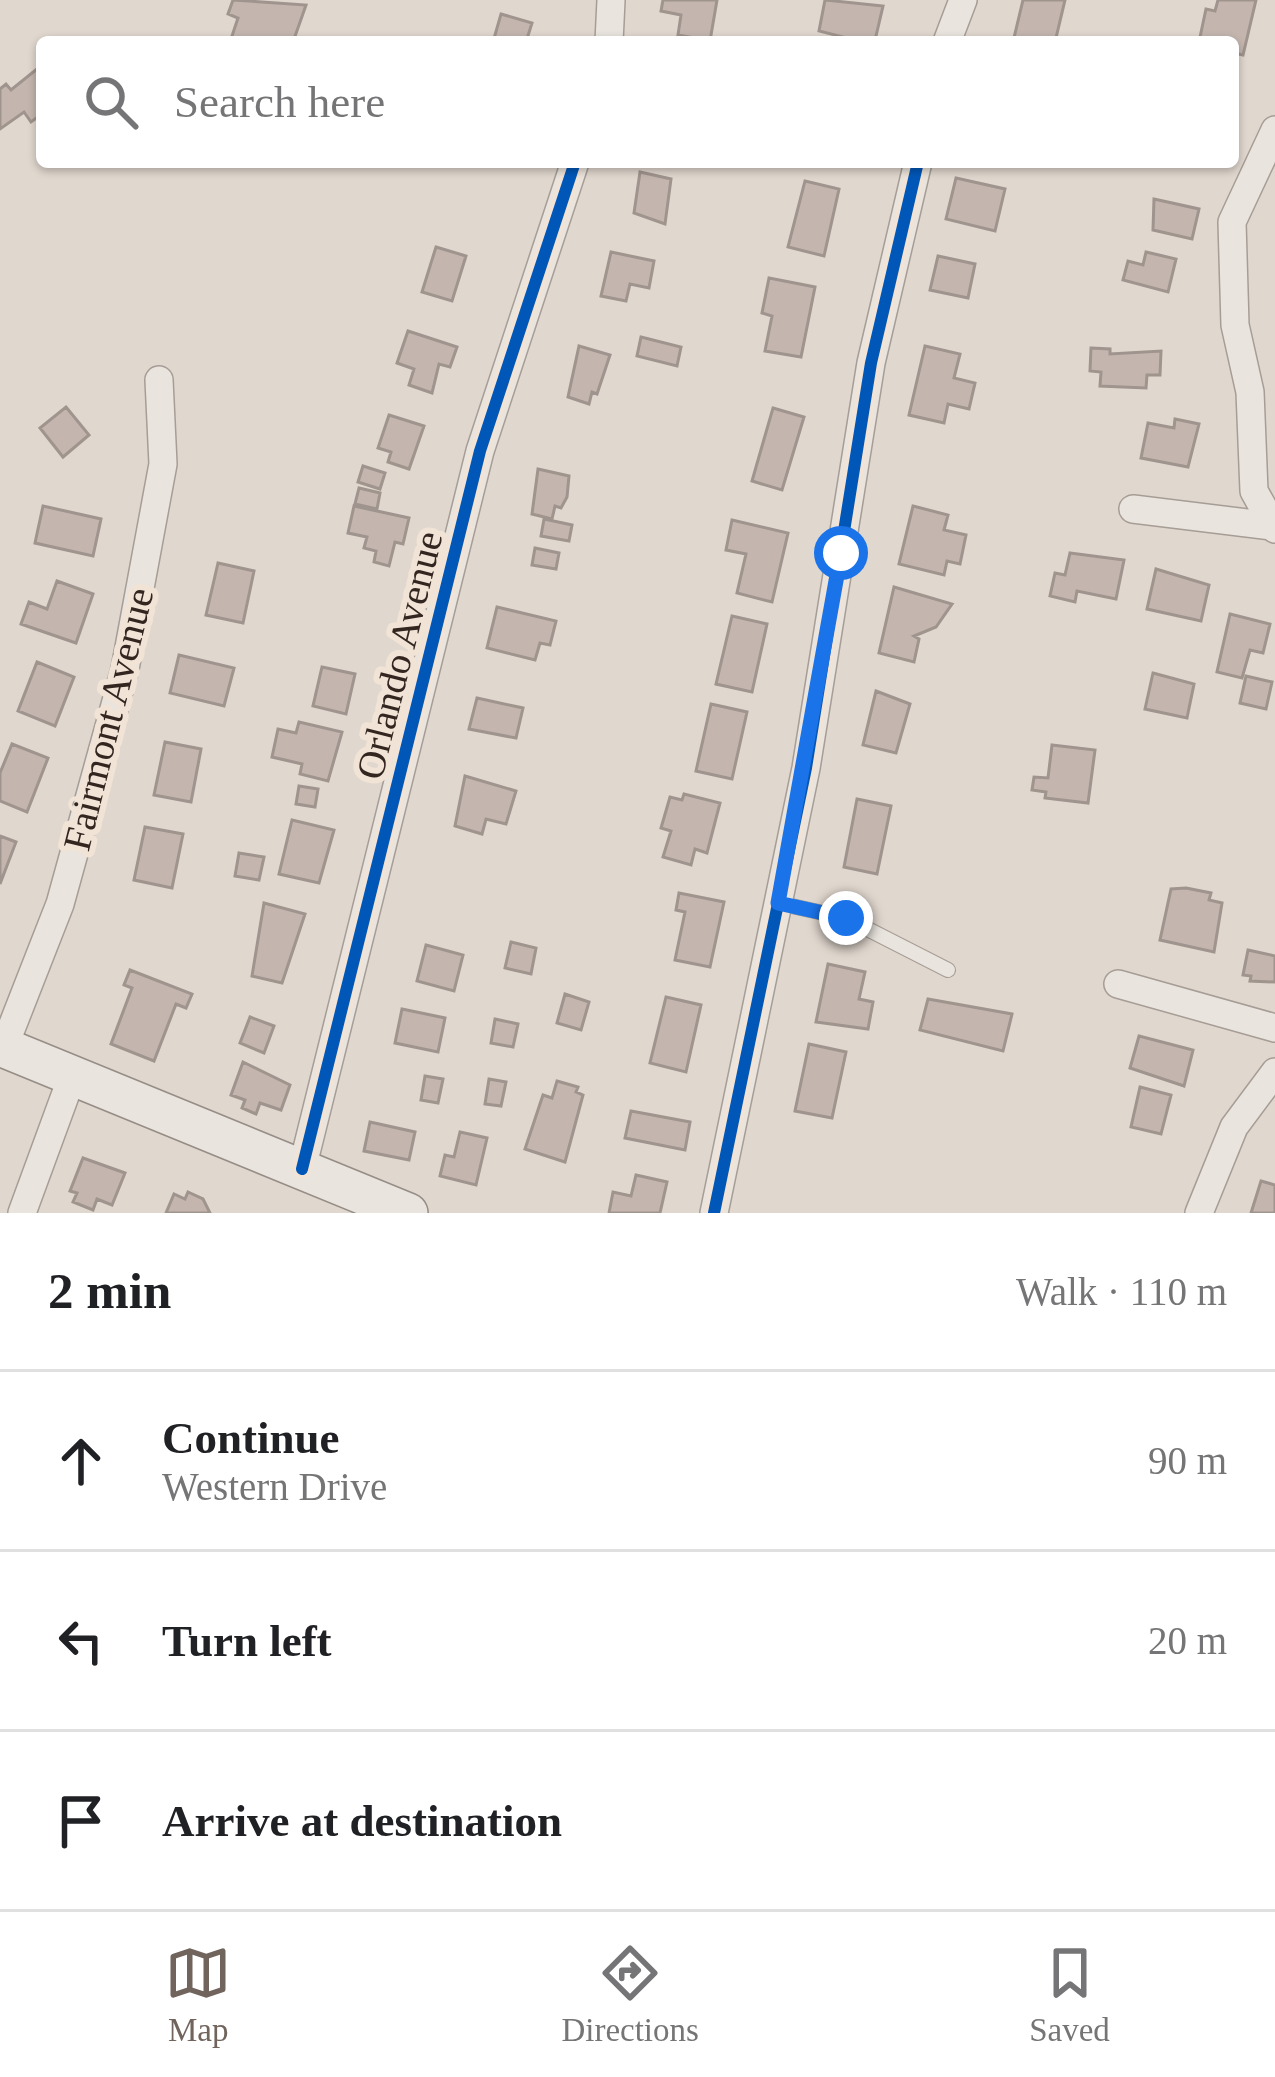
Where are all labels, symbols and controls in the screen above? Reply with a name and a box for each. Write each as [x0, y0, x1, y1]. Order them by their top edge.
search box [36, 36, 1239, 168]
icon: search [78, 69, 144, 135]
text: Search here [174, 77, 385, 127]
route start [814, 526, 868, 580]
street label: Orlando Avenue [347, 527, 451, 783]
street label: Fairmont Avenue [55, 583, 161, 855]
route end [819, 891, 873, 945]
text: 2 min [48, 1263, 171, 1319]
text: Walk · 110 m [1016, 1270, 1227, 1313]
text: Continue [162, 1413, 340, 1463]
icon: ahead [48, 1428, 114, 1494]
text: 90 m [1148, 1439, 1227, 1482]
text: Western Drive [162, 1465, 387, 1508]
icon: left [48, 1608, 114, 1674]
text: Turn left [162, 1616, 332, 1666]
text: 20 m [1148, 1619, 1227, 1662]
icon: arrive [48, 1788, 114, 1854]
text: Arrive at destination [162, 1796, 562, 1846]
tab: Map [165, 1940, 231, 2049]
tab: Directions [561, 1940, 699, 2049]
tab: Saved [1029, 1940, 1110, 2049]

